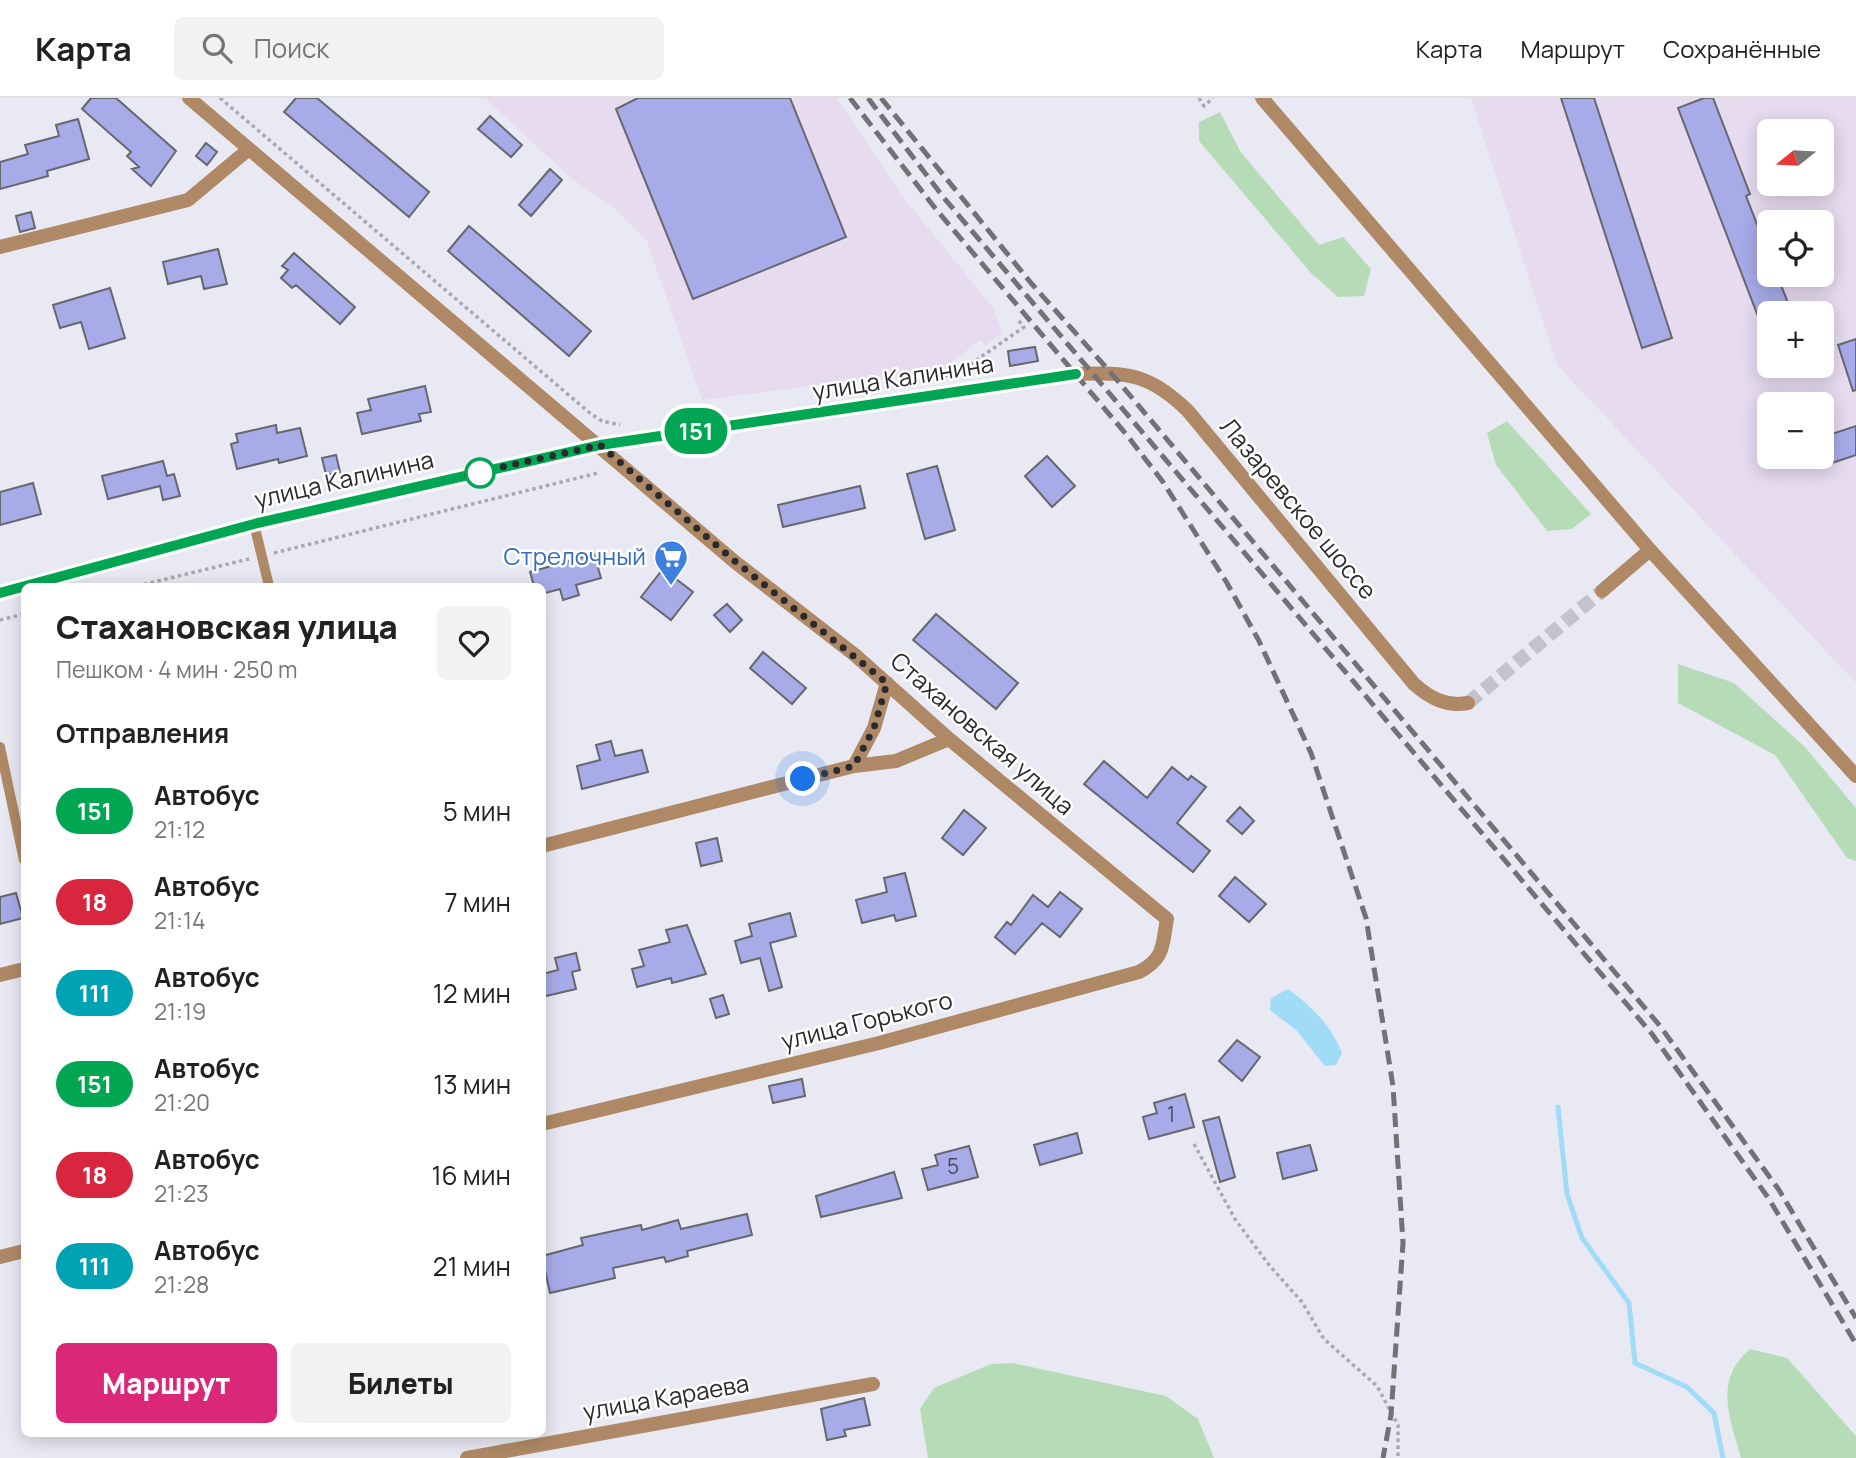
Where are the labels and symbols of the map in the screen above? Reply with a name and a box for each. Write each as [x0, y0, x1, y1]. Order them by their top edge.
north arrow [1757, 119, 1834, 196]
street label: улица Калинина [810, 346, 996, 407]
line badge: 151 [656, 408, 736, 454]
street label: Лазаревское шоссе [1213, 410, 1385, 606]
street label: улица Калинина [251, 442, 437, 515]
unlabelled marker [465, 458, 495, 488]
supermarket icon: Стрелочный [652, 538, 690, 587]
place label: Стрелочный [503, 539, 646, 572]
street label: Стахановская улица [884, 644, 1082, 822]
your location [785, 761, 820, 796]
street label: улица Горького [777, 982, 956, 1057]
house number: 1 [1167, 1100, 1175, 1128]
house number: 5 [947, 1152, 959, 1180]
street label: улица Караева [580, 1366, 751, 1427]

